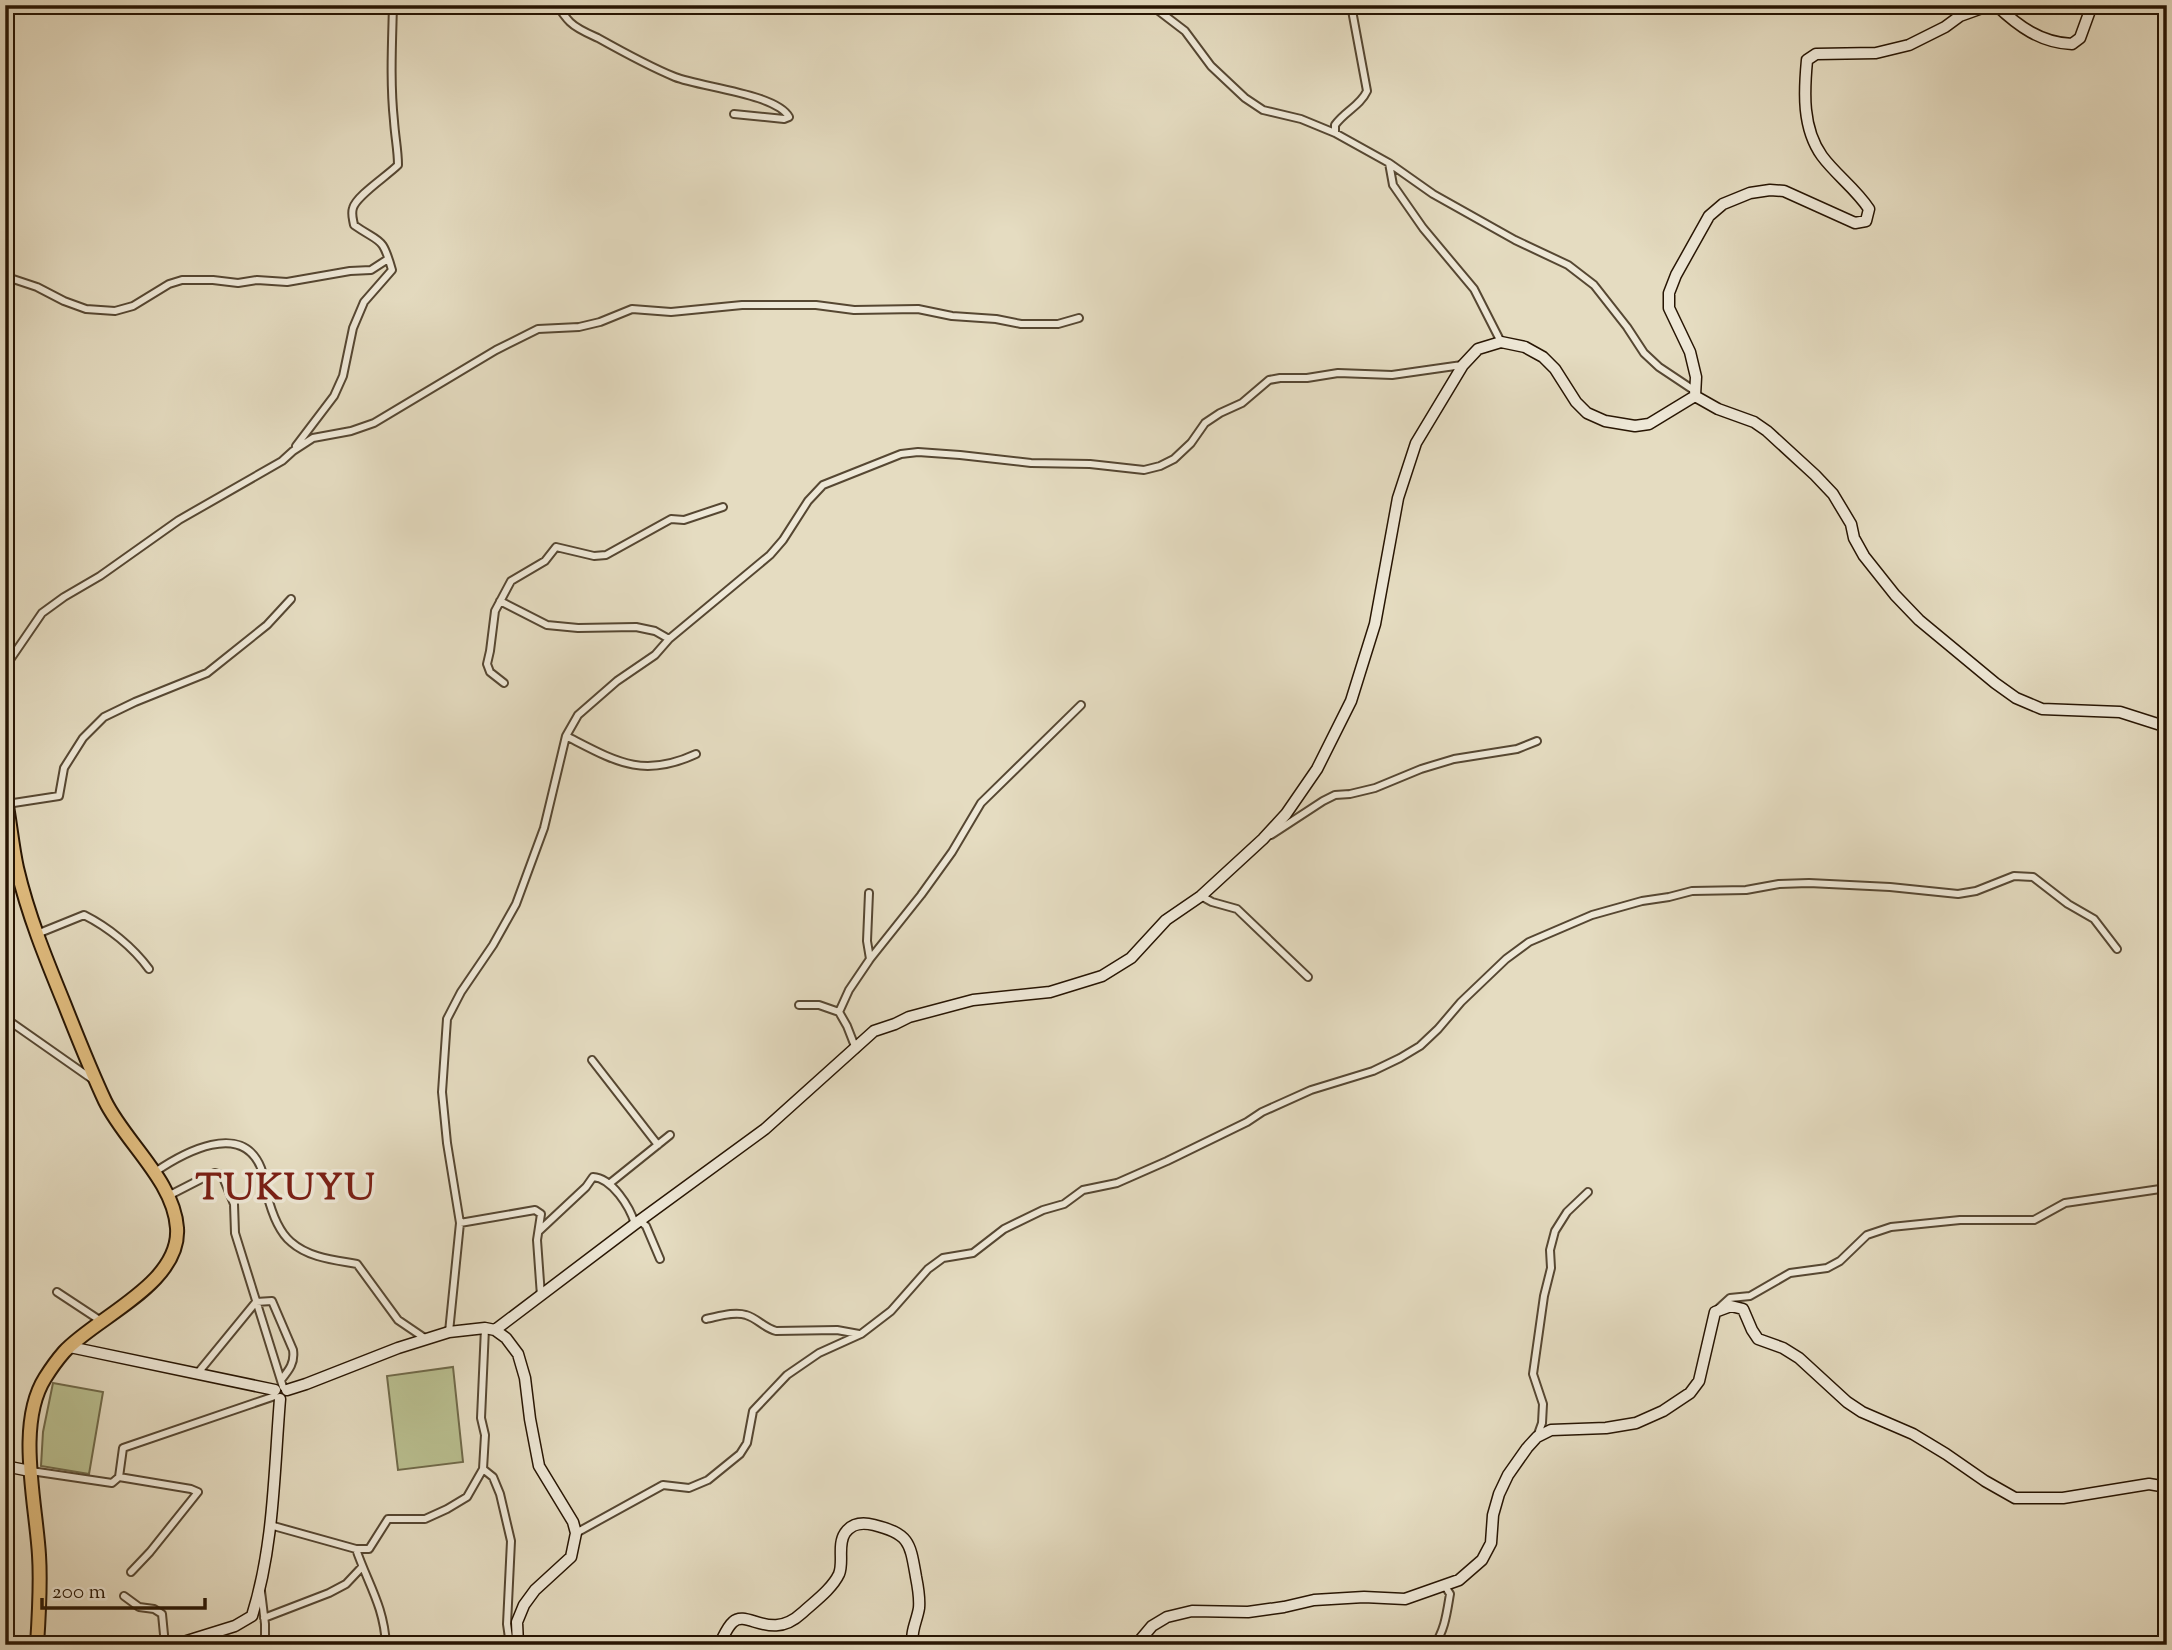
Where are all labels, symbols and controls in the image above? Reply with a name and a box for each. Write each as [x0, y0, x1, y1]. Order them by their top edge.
district label: TUKUYU [196, 1163, 376, 1217]
scale bar [42, 1566, 205, 1610]
text: 200 m [52, 1578, 106, 1608]

